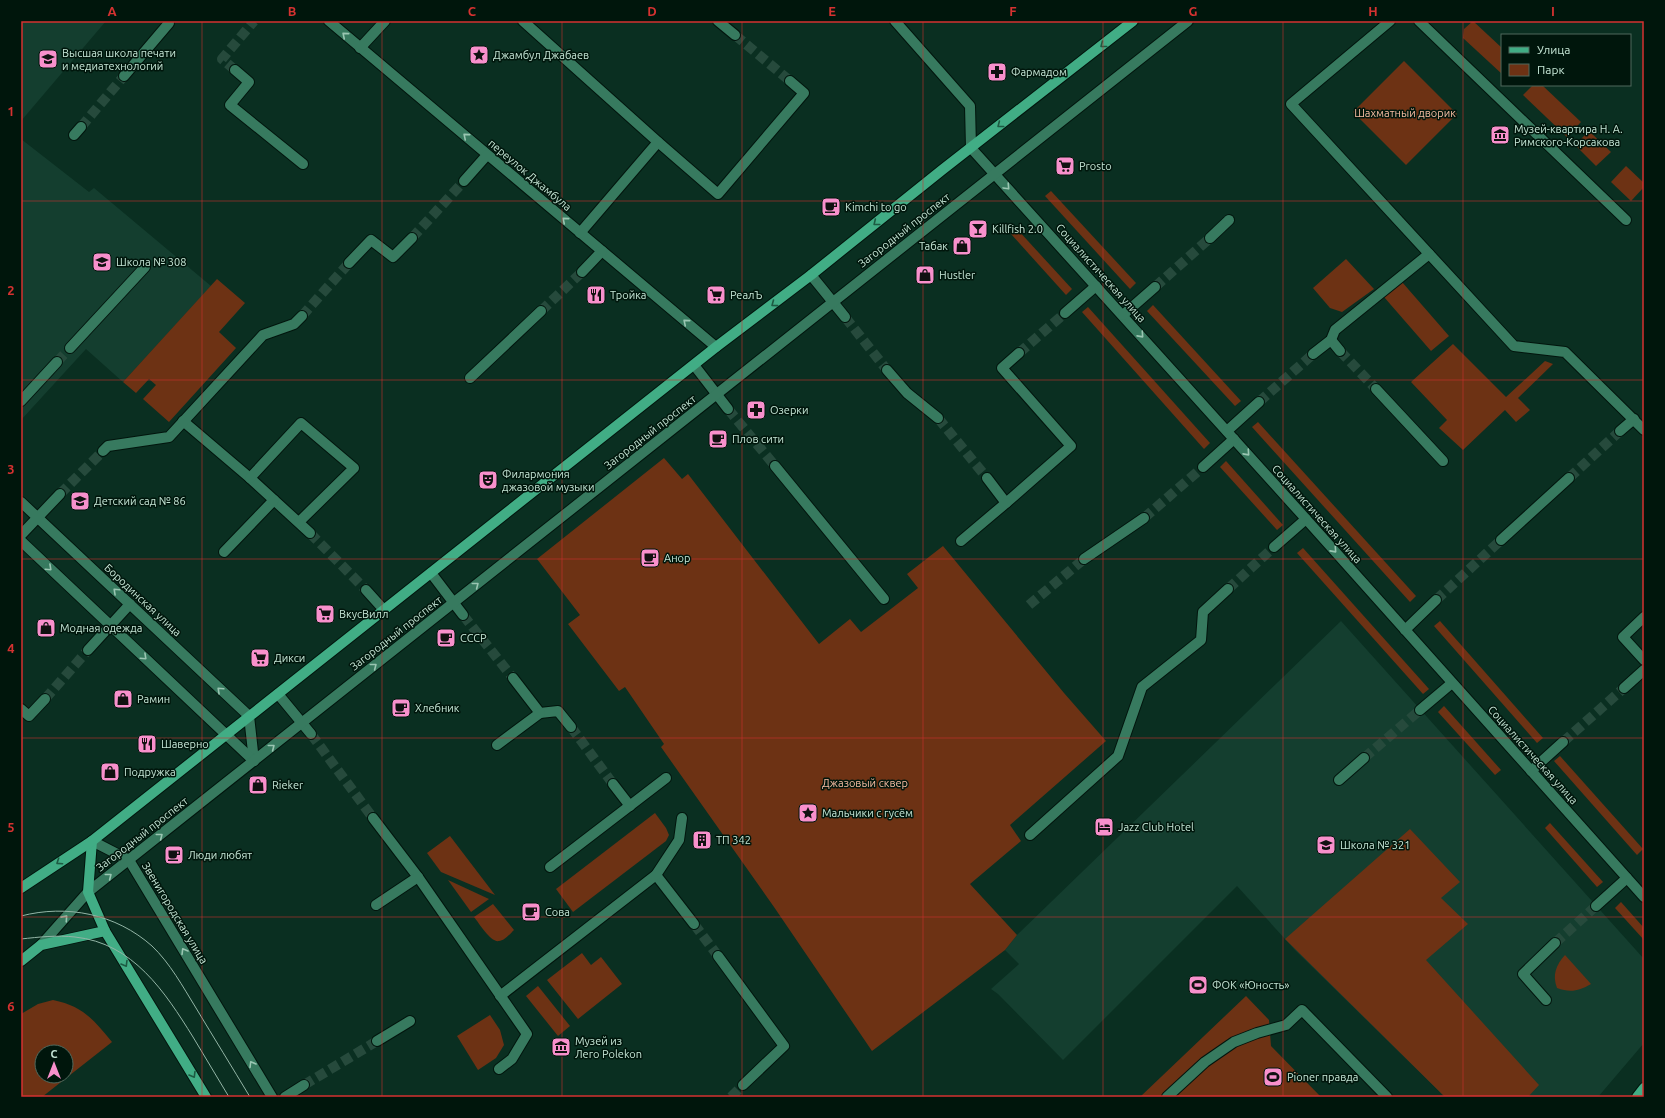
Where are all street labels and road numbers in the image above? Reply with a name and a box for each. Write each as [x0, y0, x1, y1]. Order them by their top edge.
street label: переулок Джамбула [486, 137, 574, 213]
street label: Загородный проспект [856, 190, 952, 269]
street label: Социалистическая улица [1054, 221, 1148, 325]
street label: Загородный проспект [602, 392, 698, 471]
street label: Социалистическая улица [1270, 462, 1364, 566]
street label: Бородинская улица [102, 561, 184, 639]
street label: Загородный проспект [348, 593, 444, 672]
street label: Социалистическая улица [1486, 703, 1580, 807]
street label: Загородный проспект [94, 794, 190, 873]
street label: Звенигородская улица [140, 860, 210, 966]

